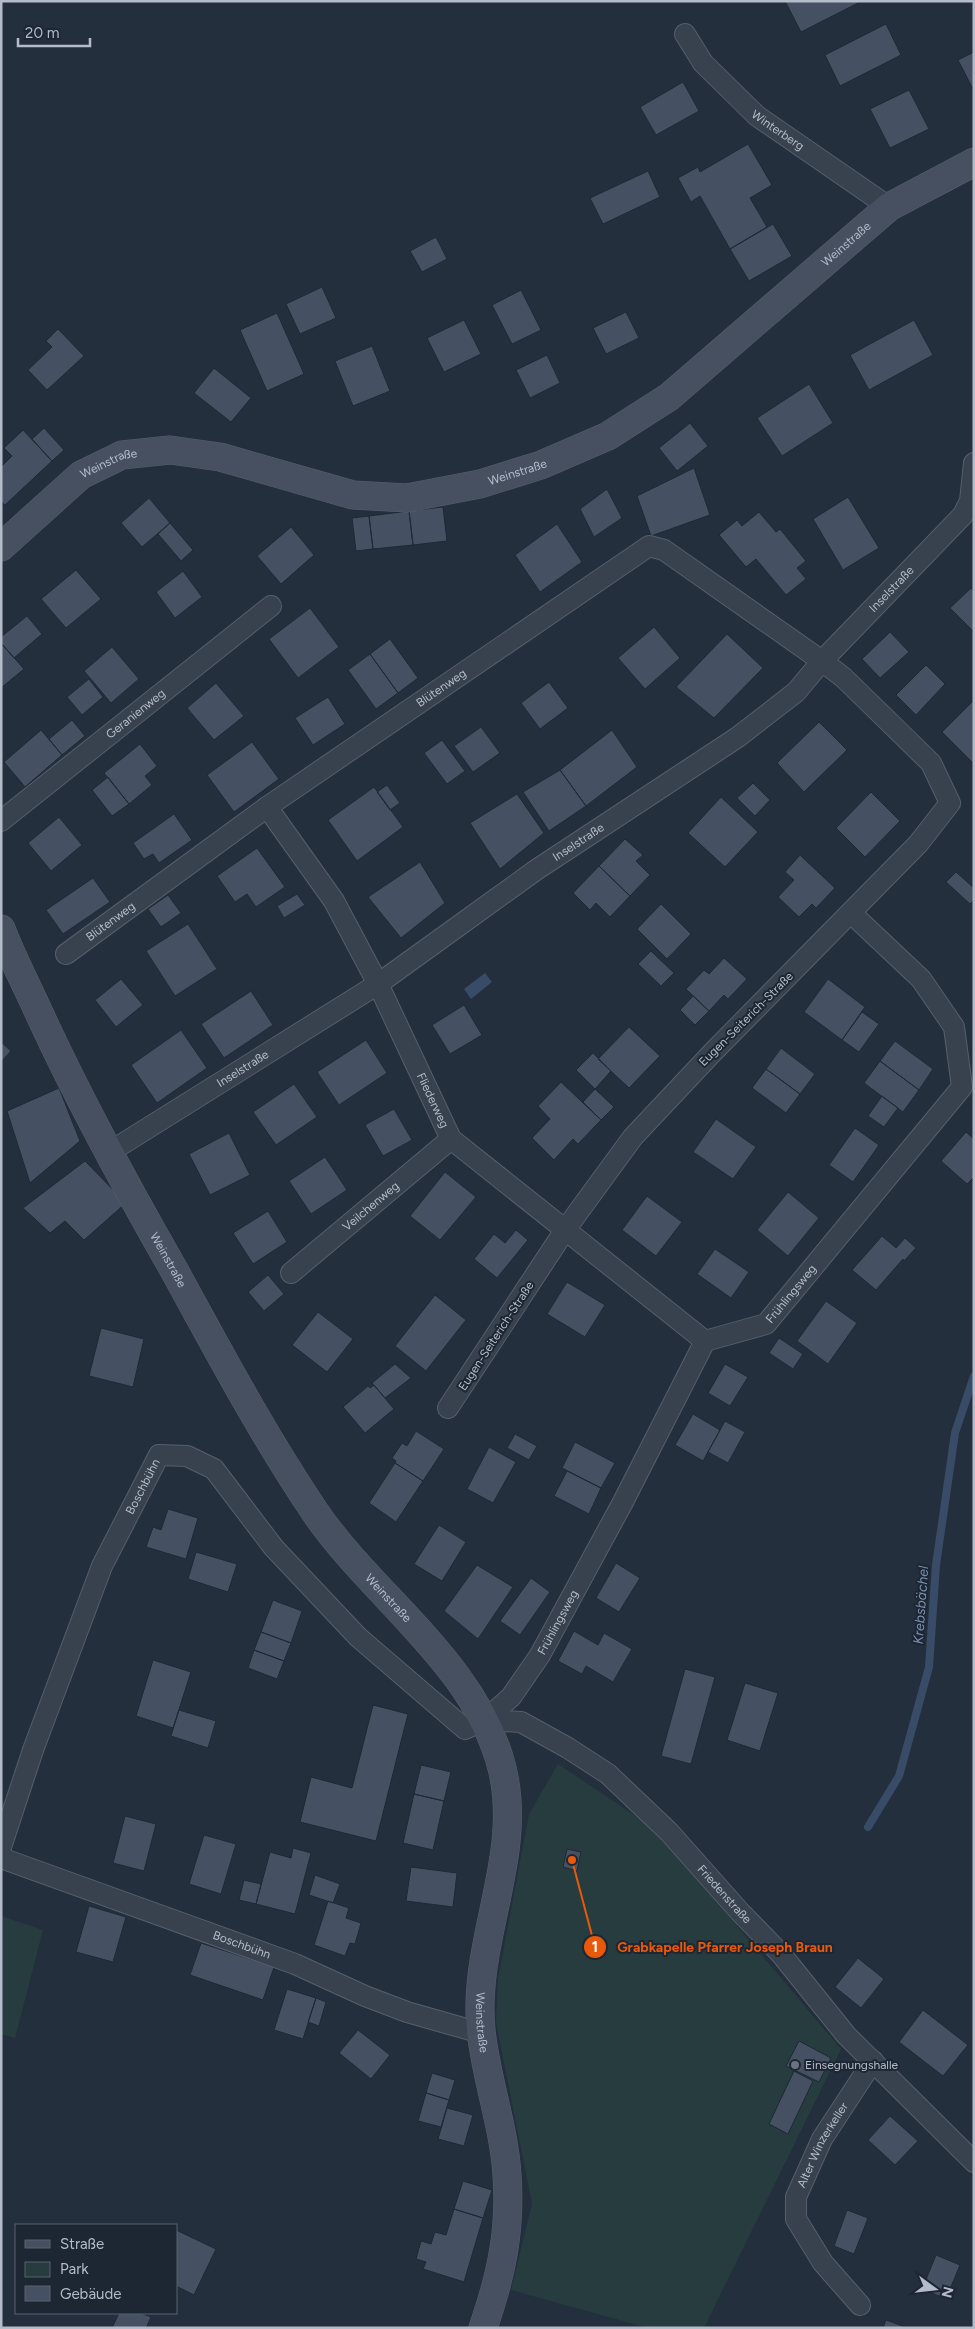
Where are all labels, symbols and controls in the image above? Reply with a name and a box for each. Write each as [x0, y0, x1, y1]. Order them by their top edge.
scale bar [18, 15, 90, 47]
text: 20 m [25, 24, 59, 42]
street label: Winterberg [749, 107, 807, 153]
street label: Weinstraße [818, 219, 874, 269]
street label: Weinstraße [78, 446, 138, 481]
street label: Weinstraße [486, 456, 549, 488]
street label: Inselstraße [866, 563, 917, 615]
street label: Blütenweg [414, 666, 469, 710]
street label: Geranienweg [103, 686, 168, 742]
street label: Inselstraße [550, 820, 607, 864]
street label: Blütenweg [83, 899, 138, 944]
street label: Eugen-Seiterich-Straße [696, 969, 796, 1069]
street label: Inselstraße [214, 1047, 272, 1090]
street label: Fliederweg [414, 1071, 452, 1130]
street label: Veilchenweg [340, 1179, 402, 1234]
street label: Weinstraße [147, 1230, 189, 1290]
street label: Frühlingsweg [763, 1262, 819, 1326]
street label: Eugen-Seiterich-Straße [455, 1278, 537, 1393]
street label: Boschbühn [123, 1456, 163, 1517]
water label: Krebsbächel [910, 1564, 932, 1645]
street label: Weinstraße [362, 1571, 414, 1625]
street label: Frühlingsweg [535, 1588, 581, 1657]
street label: Friedenstraße [695, 1862, 755, 1927]
street label: Boschbühn [211, 1928, 273, 1962]
callout: Grabkapelle Pfarrer Joseph Braun [582, 1932, 843, 1961]
text: 1 [592, 1938, 598, 1956]
text: Grabkapelle Pfarrer Joseph Braun [617, 1939, 833, 1956]
street label: Weinstraße [473, 1992, 491, 2054]
place label: Einsegnungshalle [805, 2058, 899, 2072]
marker: Einsegnungshalle [789, 2059, 801, 2071]
street label: Alter Winzerkeller [794, 2100, 851, 2190]
legend [15, 2224, 178, 2314]
text: Straße [60, 2235, 104, 2253]
text: Park [60, 2260, 89, 2278]
north arrow [910, 2264, 960, 2314]
text: Gebäude [60, 2285, 121, 2303]
text: N [937, 2285, 957, 2300]

